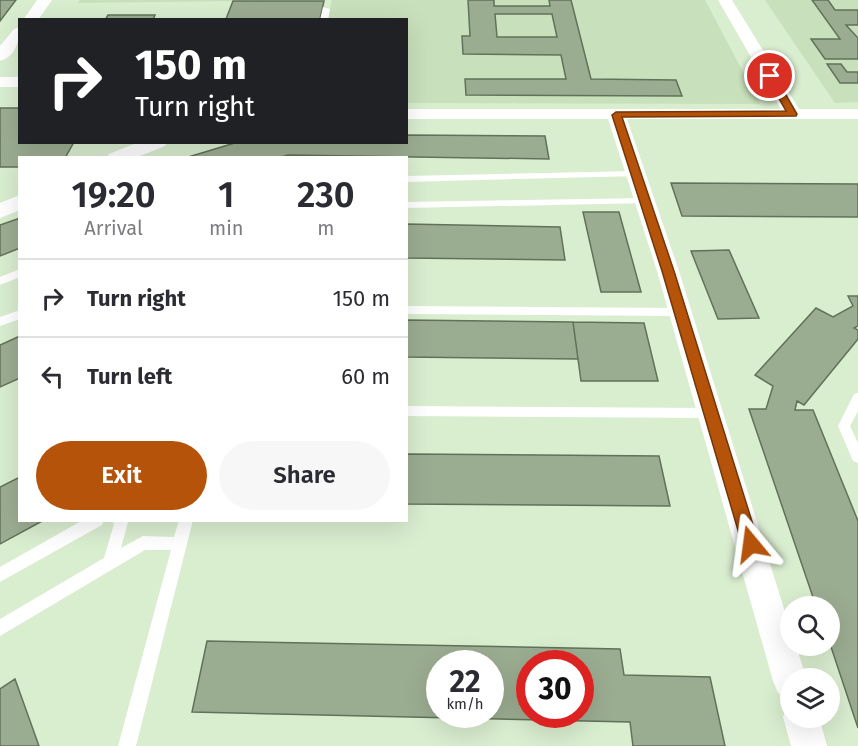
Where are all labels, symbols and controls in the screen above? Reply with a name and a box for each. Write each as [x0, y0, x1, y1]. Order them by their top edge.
text: 150 m [135, 40, 247, 90]
icon: right [36, 42, 114, 120]
pin [744, 50, 795, 101]
icon: arrive [753, 59, 786, 92]
text: Turn right [135, 91, 255, 123]
text: 19:20 [71, 173, 156, 217]
text: 1 [218, 173, 234, 217]
text: 230 [297, 173, 355, 217]
text: Arrival [84, 216, 143, 240]
text: min [209, 216, 244, 240]
text: m [317, 216, 334, 240]
icon: right [36, 282, 69, 315]
text: Turn right [87, 285, 186, 312]
text: 150 m [332, 285, 390, 312]
icon: left [36, 360, 69, 393]
text: Turn left [87, 363, 172, 390]
text: 60 m [341, 363, 390, 390]
button: Exit [36, 441, 207, 510]
button: Share [219, 441, 390, 510]
position arrow [719, 512, 783, 576]
map controls [780, 596, 840, 728]
button: search [780, 596, 840, 656]
speed limit sign: 30 [516, 650, 594, 728]
text: 22 [449, 664, 481, 700]
button: layers [780, 668, 840, 728]
text: km/h [446, 695, 484, 713]

